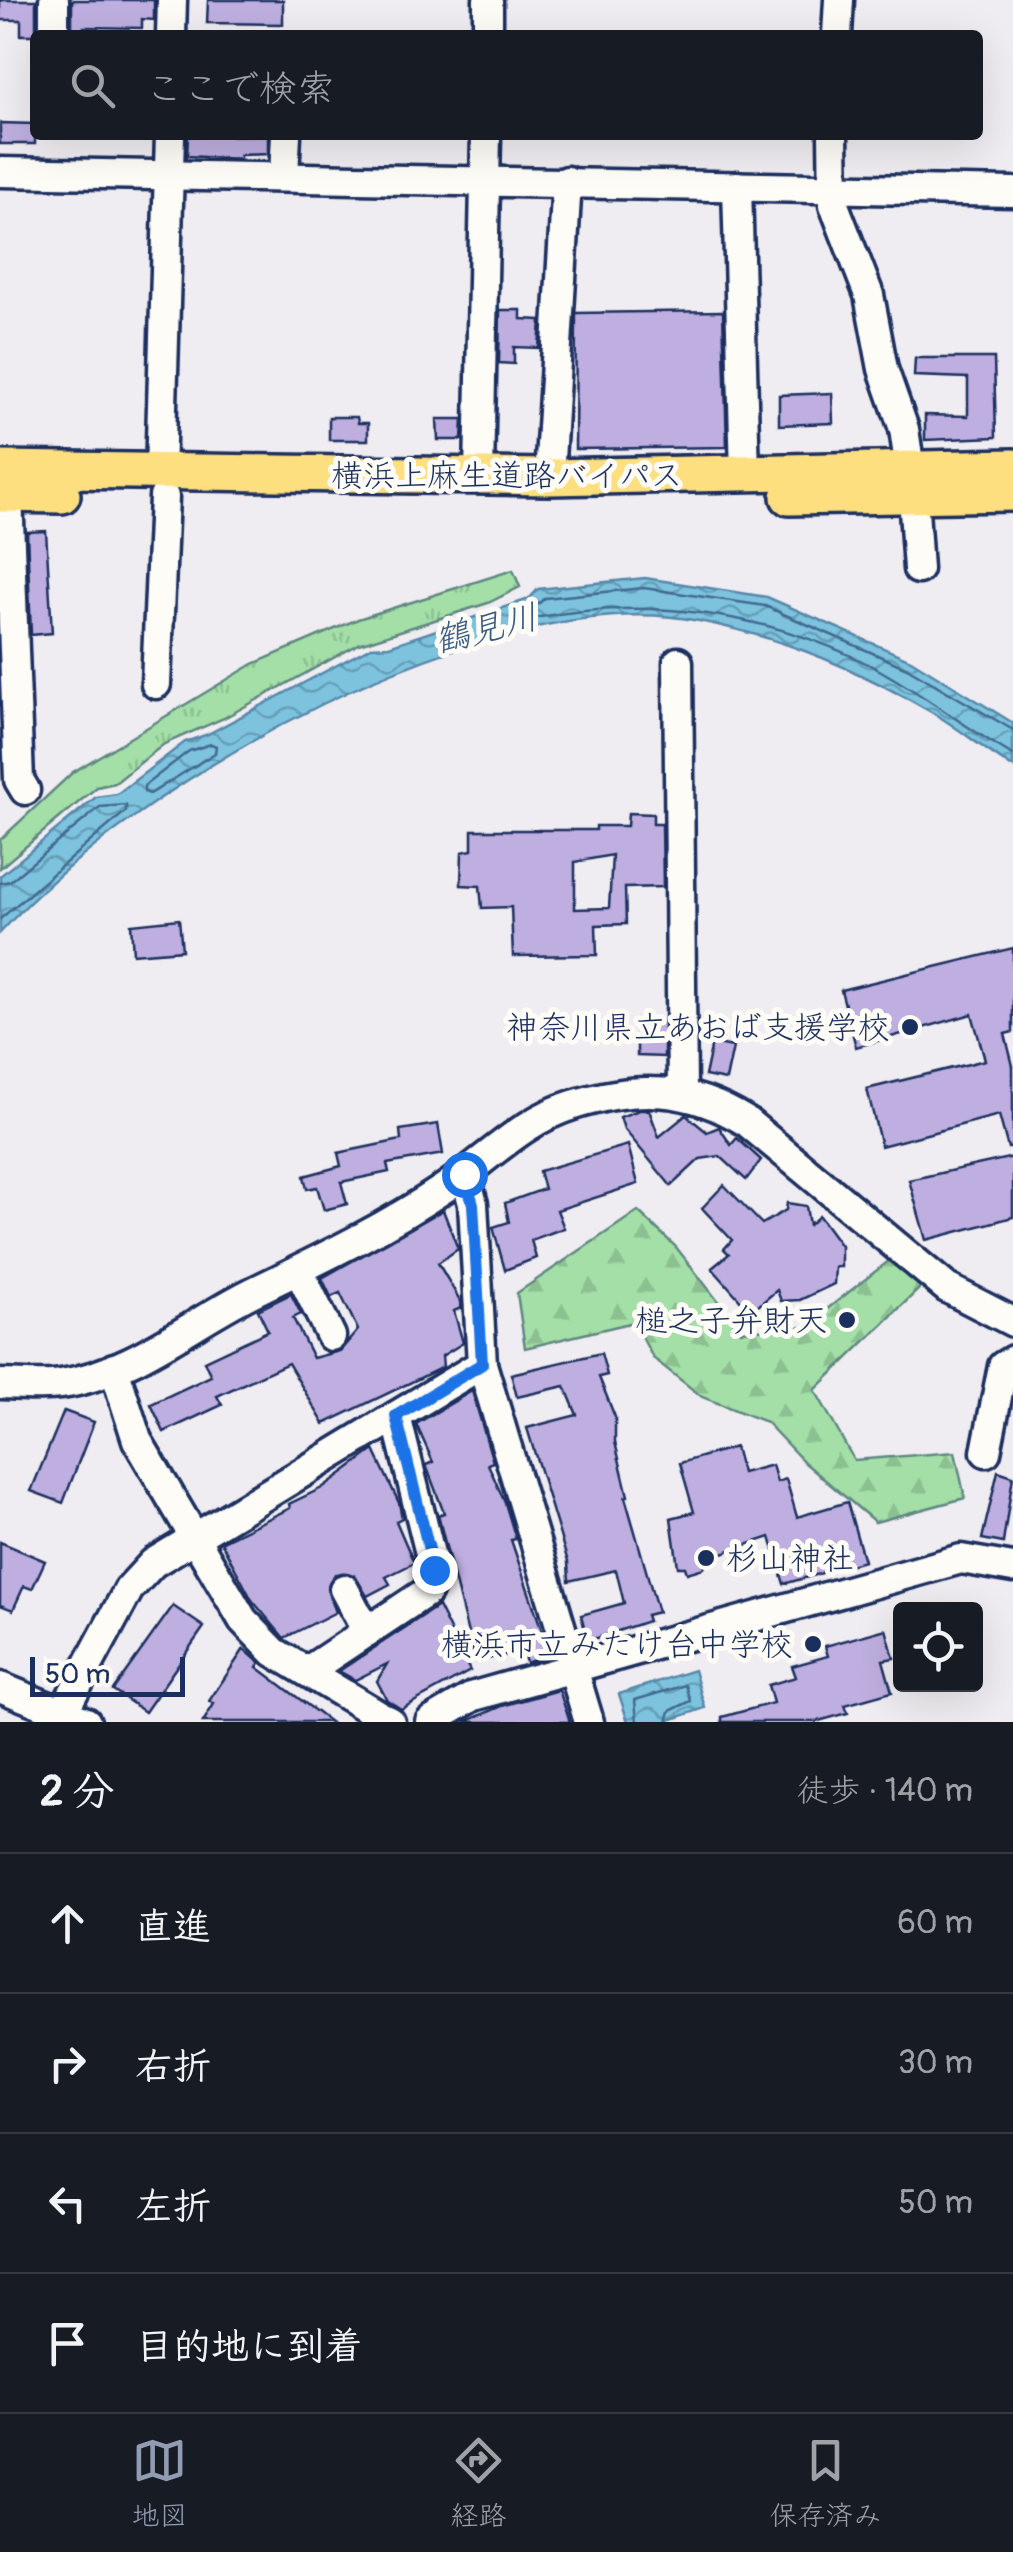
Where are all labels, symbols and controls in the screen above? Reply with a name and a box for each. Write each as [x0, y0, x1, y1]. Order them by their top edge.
search box [30, 30, 983, 140]
icon: search [65, 58, 120, 113]
text: ここで検索 [145, 65, 335, 113]
street label: 横浜上麻生道路バイパス [331, 456, 683, 496]
water label: 鶴見川 [430, 595, 543, 663]
place label: 神奈川県立あおば支援学校 [506, 1008, 890, 1048]
marker: 神奈川県立あおば支援学校 [899, 1016, 921, 1038]
route start [442, 1152, 488, 1198]
place label: 槌之子弁財天 [635, 1301, 827, 1341]
marker: 槌之子弁財天 [836, 1309, 858, 1331]
place label: 杉山神社 [726, 1539, 854, 1579]
marker: 杉山神社 [695, 1547, 717, 1569]
route end [412, 1548, 458, 1594]
map controls [893, 1602, 983, 1692]
button: locate [893, 1602, 983, 1692]
place label: 横浜市立みたけ台中学校 [441, 1625, 793, 1665]
marker: 横浜市立みたけ台中学校 [802, 1633, 824, 1655]
scale bar [30, 1652, 185, 1696]
text: 50 m [45, 1657, 110, 1692]
text: 2 分 [40, 1766, 115, 1818]
text: 徒歩 · 140 m [796, 1771, 973, 1811]
icon: ahead [40, 1896, 95, 1951]
text: 直進 [135, 1903, 211, 1951]
text: 60 m [897, 1903, 973, 1943]
icon: right [40, 2036, 95, 2091]
text: 右折 [135, 2043, 211, 2091]
text: 30 m [898, 2043, 973, 2083]
icon: left [40, 2176, 95, 2231]
text: 左折 [135, 2183, 211, 2231]
text: 50 m [898, 2183, 973, 2223]
icon: arrive [40, 2316, 95, 2371]
text: 目的地に到着 [135, 2323, 363, 2371]
tab: 地図 [131, 2433, 188, 2534]
tab: 経路 [450, 2433, 507, 2534]
tab: 保存済み [769, 2433, 882, 2534]

